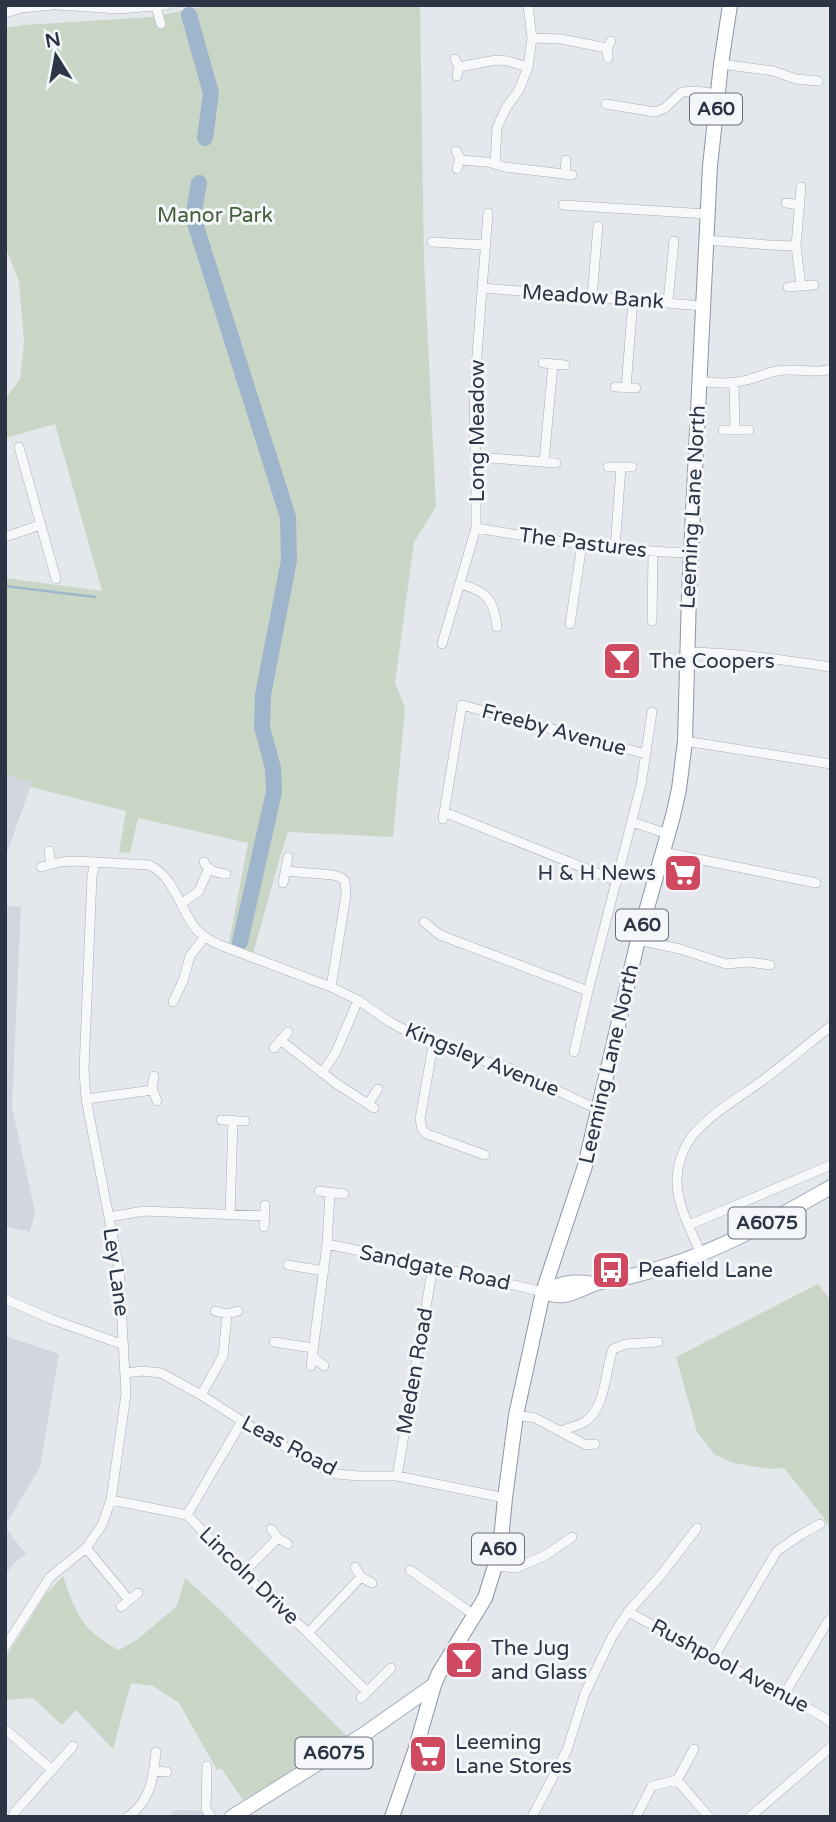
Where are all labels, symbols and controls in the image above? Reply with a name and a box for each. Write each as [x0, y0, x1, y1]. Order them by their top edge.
north arrow [21, 21, 91, 91]
text: N [43, 28, 63, 53]
road number: A60 [690, 94, 742, 124]
park label: Manor Park [157, 203, 273, 228]
street label: Meadow Bank [521, 280, 665, 314]
street label: Long Meadow [465, 359, 490, 502]
street label: Leeming Lane North [675, 404, 711, 610]
street label: The Pastures [518, 523, 648, 563]
bar icon: The Coopers [601, 640, 643, 682]
place label: The Coopers [649, 649, 775, 674]
street label: Freeby Avenue [479, 699, 629, 761]
supermarket icon: H & H News [662, 852, 704, 894]
place label: H & H News [537, 861, 656, 886]
road number: A60 [616, 909, 668, 940]
street label: Leeming Lane North [574, 962, 644, 1166]
street label: Kingsley Avenue [401, 1018, 563, 1102]
road number: A6075 [728, 1208, 806, 1238]
street label: Ley Lane [97, 1226, 135, 1318]
street label: Sandgate Road [357, 1240, 513, 1296]
bus stop icon: Peafield Lane [590, 1249, 632, 1291]
place label: Peafield Lane [638, 1258, 773, 1283]
street label: Meden Road [392, 1306, 438, 1436]
street label: Leas Road [237, 1411, 341, 1481]
street label: Lincoln Drive [194, 1522, 304, 1630]
road number: A60 [472, 1534, 524, 1564]
street label: Rushpool Avenue [647, 1614, 813, 1718]
place label: The Jug and Glass [491, 1636, 587, 1685]
bar icon: The Jug and Glass [443, 1639, 485, 1681]
place label: Leeming Lane Stores [455, 1730, 572, 1779]
supermarket icon: Leeming Lane Stores [407, 1733, 449, 1775]
road number: A6075 [296, 1737, 372, 1768]

